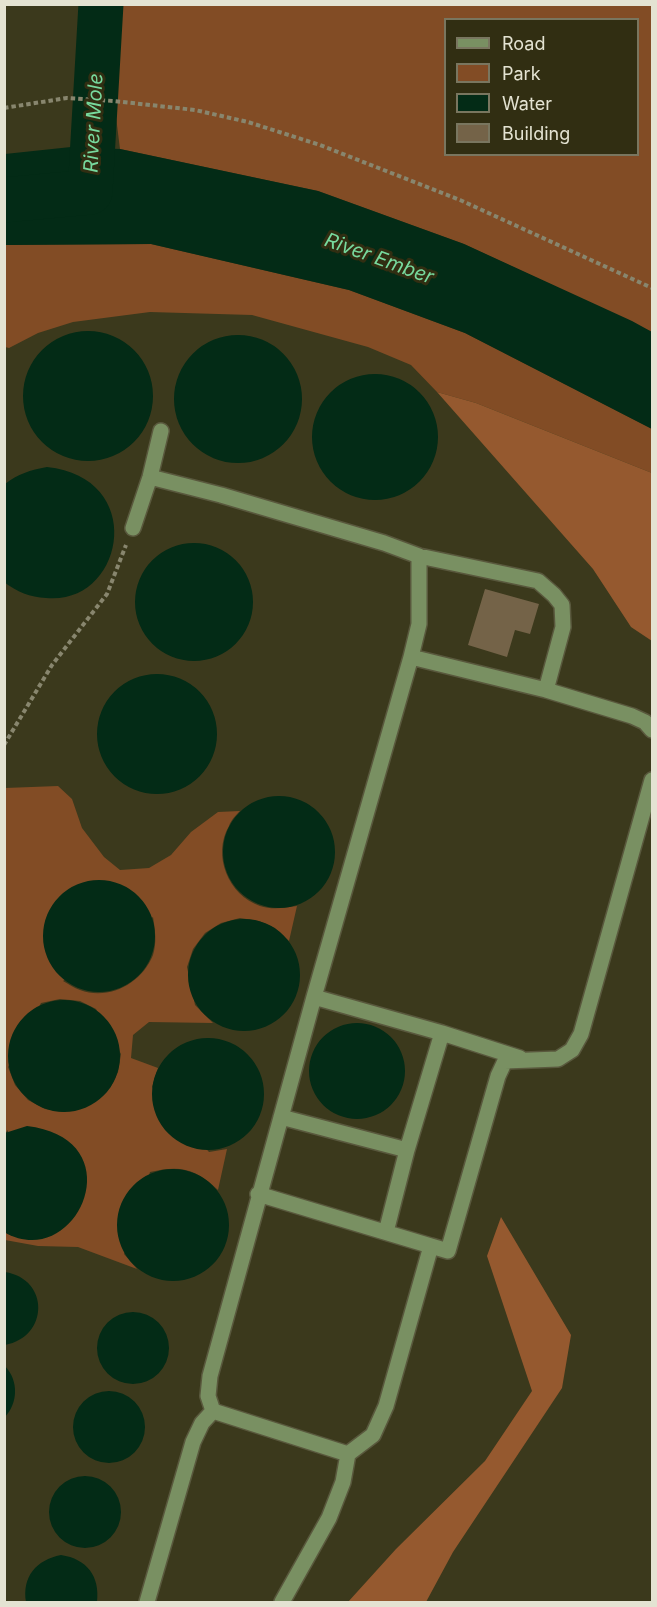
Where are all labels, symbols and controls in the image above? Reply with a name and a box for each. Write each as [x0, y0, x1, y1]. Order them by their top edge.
legend [444, 18, 639, 156]
text: Road [502, 33, 545, 54]
text: Park [502, 63, 541, 84]
water label: River Mole [79, 73, 109, 173]
text: Water [502, 93, 552, 114]
text: Building [502, 123, 570, 144]
water label: River Ember [321, 228, 437, 290]

